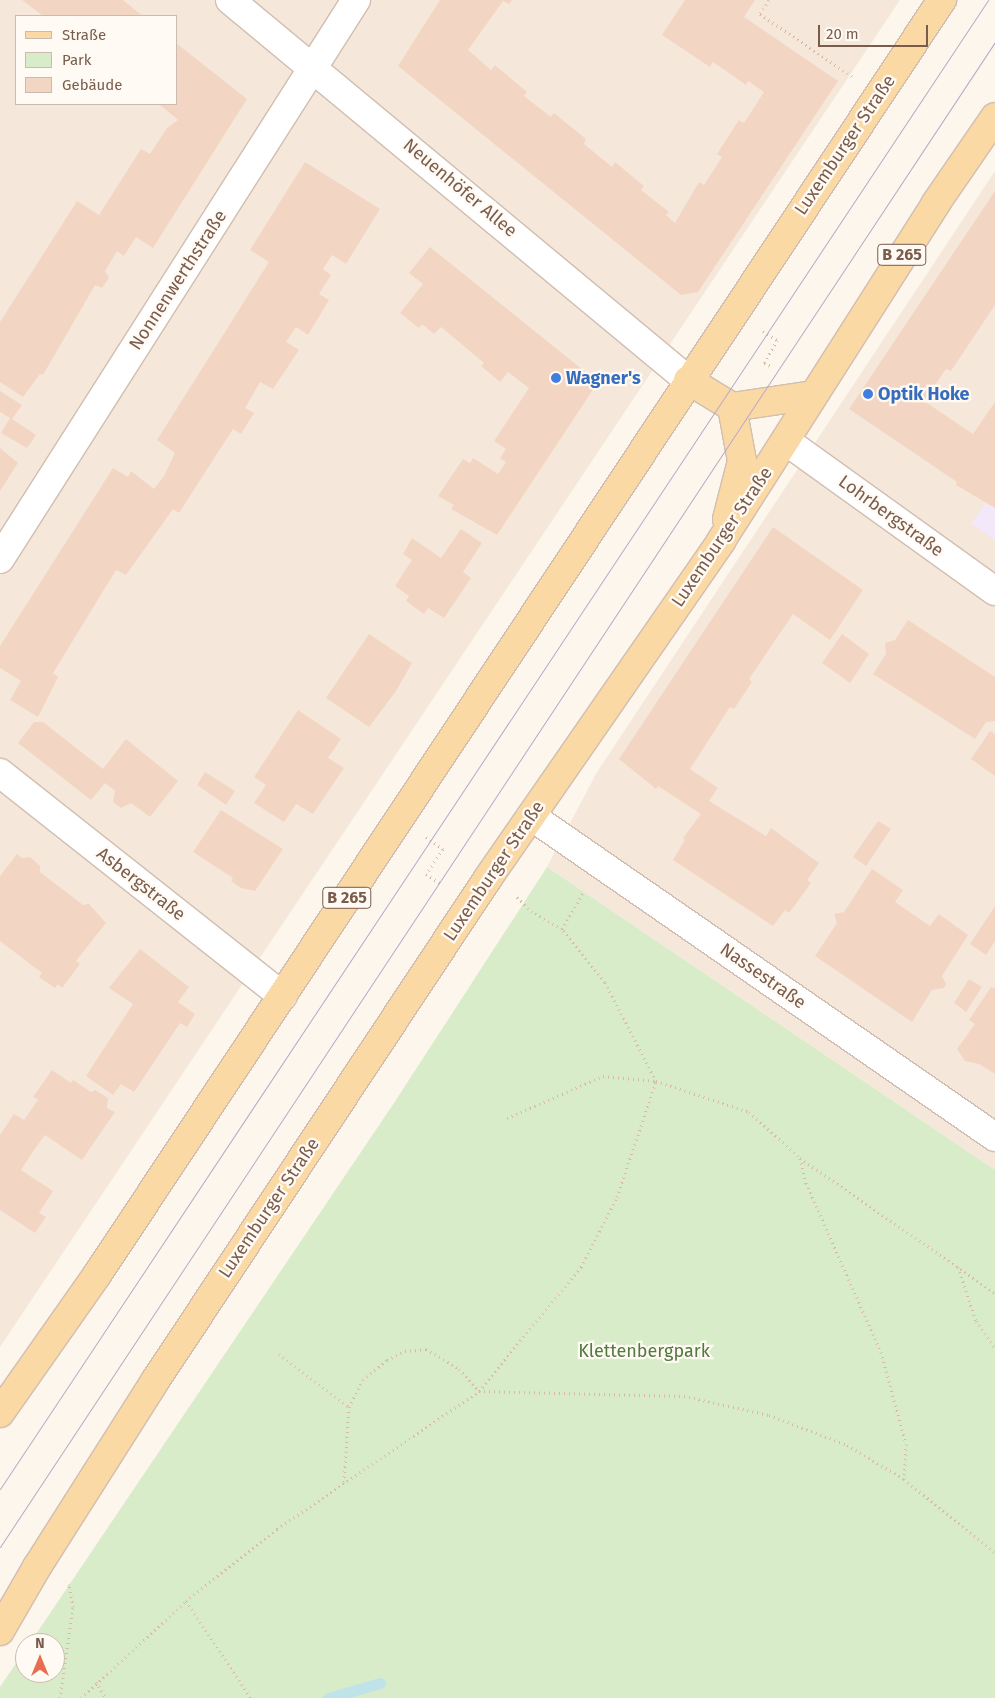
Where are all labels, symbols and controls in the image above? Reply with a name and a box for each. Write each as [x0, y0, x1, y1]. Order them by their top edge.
legend [15, 15, 178, 105]
scale bar [820, 15, 930, 47]
text: 20 m [826, 25, 859, 43]
text: Straße [62, 26, 106, 44]
text: Park [62, 51, 92, 69]
street label: Luxemburger Straße [790, 71, 900, 219]
text: Gebäude [62, 76, 122, 94]
street label: Neuenhöfer Allee [399, 134, 521, 242]
street label: Nonnenwerthstraße [125, 206, 231, 354]
road number: B 265 [877, 242, 927, 268]
place label: Wagner's [566, 367, 641, 389]
marker: Wagner's [550, 372, 562, 384]
place label: Optik Hoke [878, 383, 970, 405]
marker: Optik Hoke [862, 388, 874, 400]
street label: Luxemburger Straße [667, 463, 777, 611]
street label: Lohrbergstraße [834, 471, 948, 561]
street label: Luxemburger Straße [439, 797, 549, 945]
street label: Asbergstraße [92, 843, 190, 925]
road number: B 265 [322, 884, 372, 911]
street label: Nassestraße [716, 939, 810, 1013]
street label: Luxemburger Straße [214, 1134, 324, 1282]
park label: Klettenbergpark [578, 1340, 710, 1362]
north arrow [15, 1633, 65, 1683]
text: N [35, 1635, 45, 1652]

